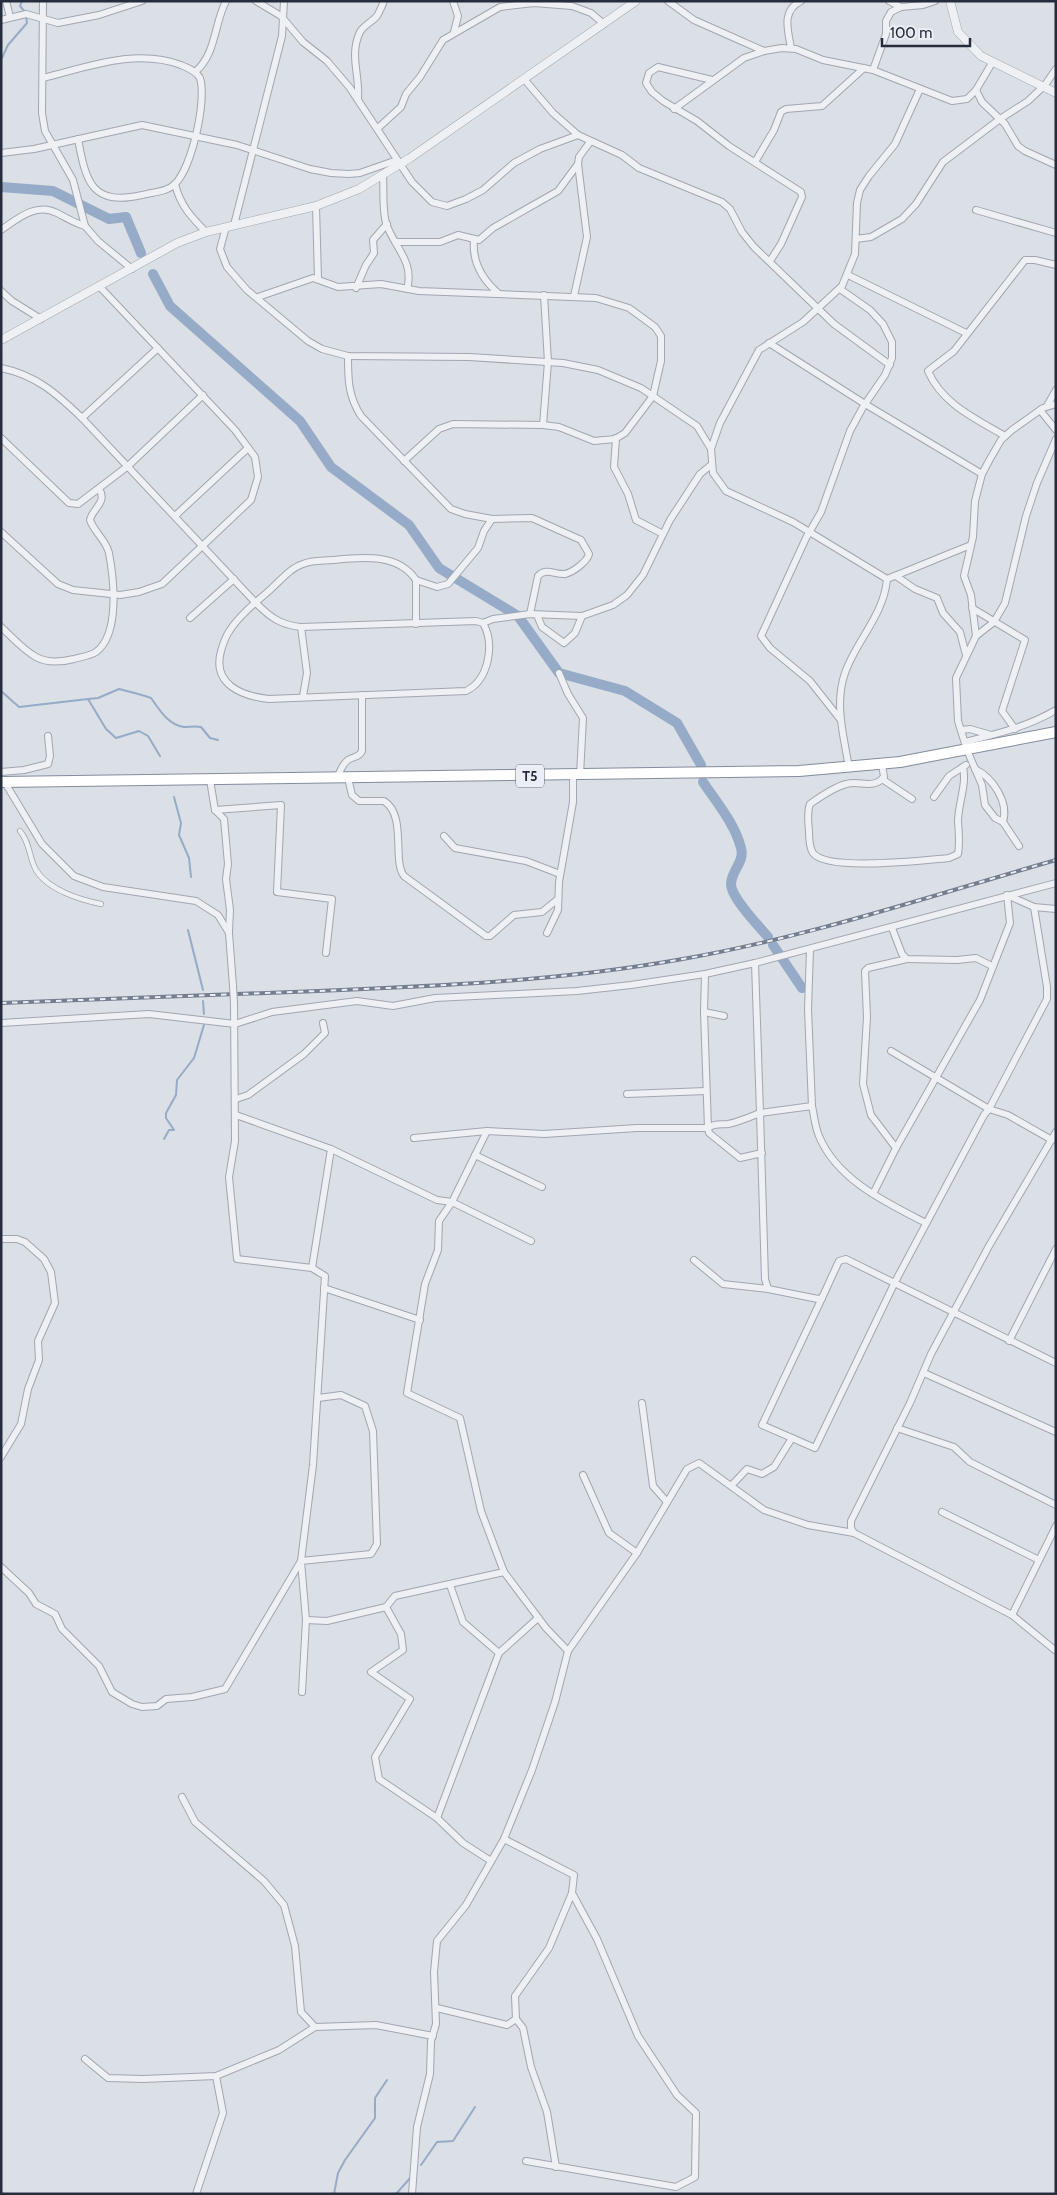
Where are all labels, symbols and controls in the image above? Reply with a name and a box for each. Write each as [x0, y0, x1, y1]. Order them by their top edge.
scale bar [882, 15, 970, 47]
text: 100 m [890, 24, 932, 42]
road number: T5 [516, 764, 544, 788]

